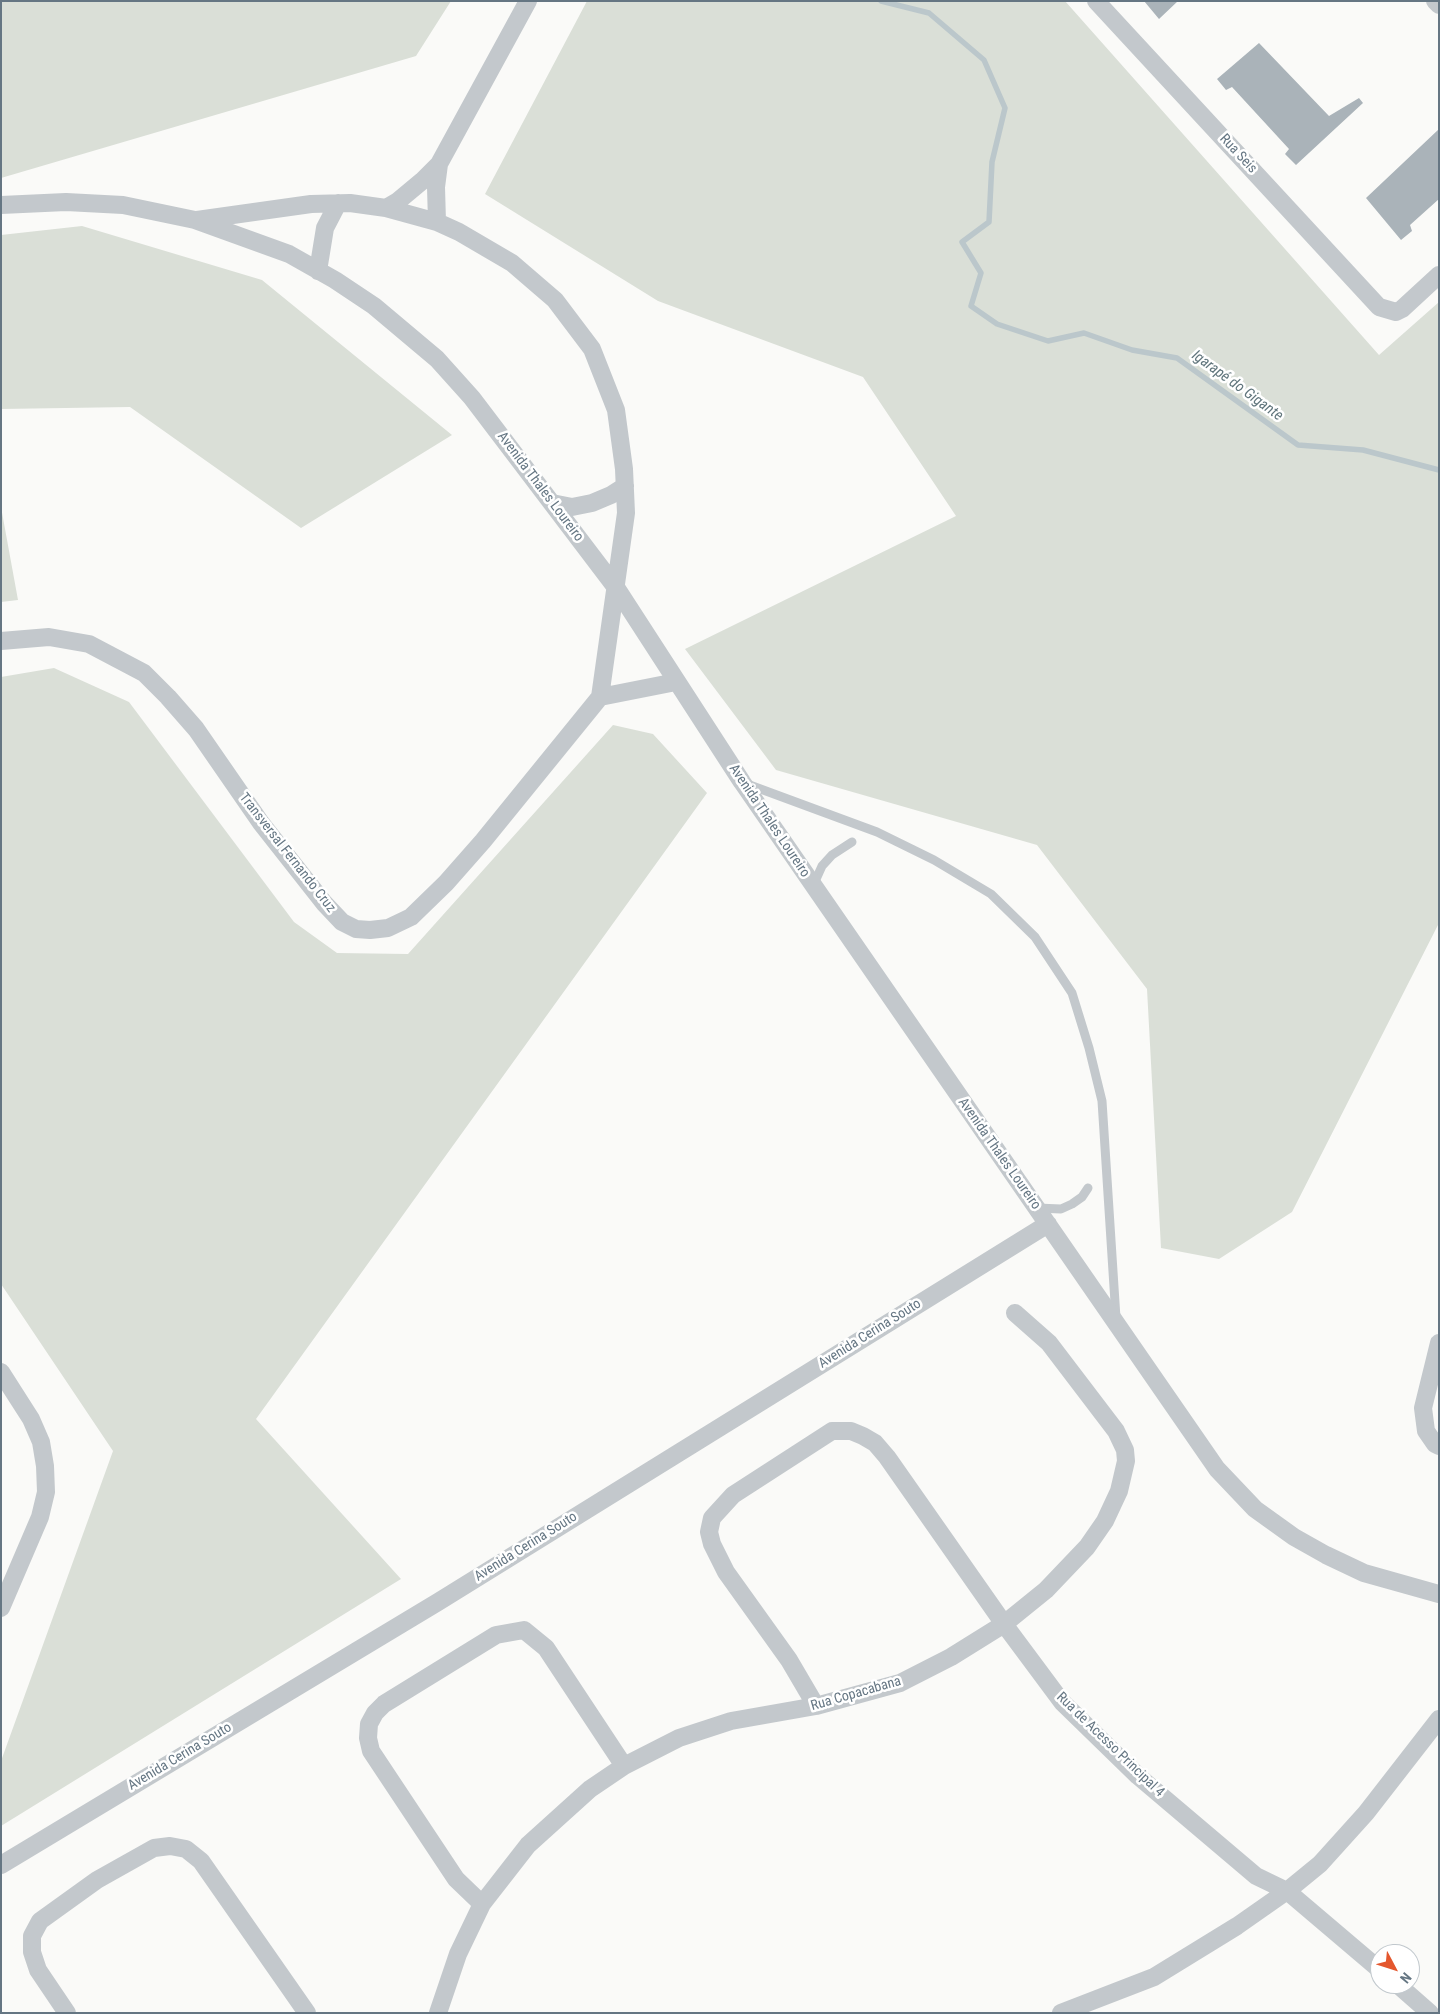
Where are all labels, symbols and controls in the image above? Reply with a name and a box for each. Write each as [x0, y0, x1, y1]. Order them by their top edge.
street label: Rua Seis [1216, 131, 1260, 177]
water label: Igarapé do Gigante [1188, 347, 1286, 425]
street label: Avenida Thales Loureiro [493, 429, 587, 545]
street label: Avenida Thales Loureiro [725, 761, 813, 881]
street label: Transversal Fernando Cruz [235, 790, 339, 916]
street label: Avenida Thales Loureiro [954, 1095, 1044, 1213]
street label: Avenida Cerina Souto [816, 1296, 924, 1372]
street label: Avenida Cerina Souto [472, 1509, 580, 1585]
street label: Rua Copacabana [809, 1673, 903, 1715]
street label: Rua de Acesso Principal 4 [1053, 1689, 1167, 1801]
street label: Avenida Cerina Souto [125, 1719, 235, 1795]
north arrow [1370, 1944, 1420, 1994]
text: N [1397, 1970, 1415, 1986]

